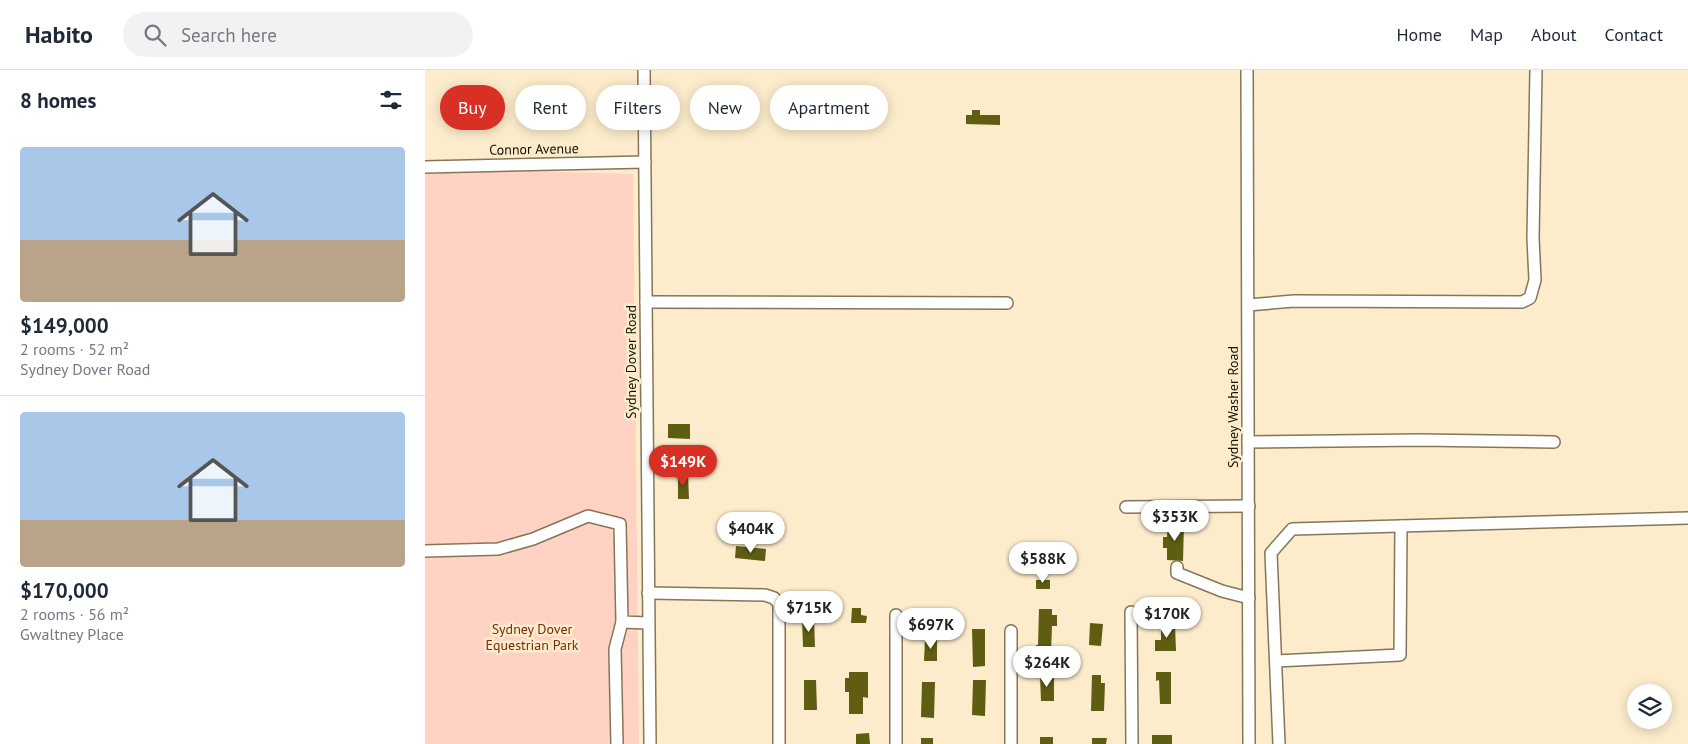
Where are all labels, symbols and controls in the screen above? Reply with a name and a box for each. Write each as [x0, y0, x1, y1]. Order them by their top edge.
search box [123, 12, 473, 57]
text: Habito [25, 19, 93, 50]
icon: search [141, 21, 169, 49]
text: Search here [181, 23, 277, 47]
text: Home [1396, 23, 1442, 46]
text: Map [1470, 23, 1503, 46]
text: About [1531, 23, 1577, 46]
text: Contact [1605, 23, 1663, 46]
chip: Buy [440, 85, 505, 130]
chip: Rent [515, 85, 586, 130]
chip: Filters [596, 85, 680, 130]
chip: New [690, 85, 760, 130]
chip: Apartment [770, 85, 888, 130]
icon: filters [377, 86, 405, 114]
text: 8 homes [20, 87, 96, 114]
street label: Connor Avenue [489, 139, 579, 159]
icon: home [168, 179, 258, 269]
street label: Sydney Dover Road [622, 305, 640, 419]
text: $149,000 [20, 312, 109, 339]
text: 2 rooms · 52 m² [20, 339, 129, 359]
street label: Sydney Washer Road [1224, 346, 1242, 468]
text: Sydney Dover Road [20, 359, 150, 379]
pin: $149K [648, 444, 718, 487]
icon: home [168, 445, 258, 535]
text: $149K [660, 451, 706, 471]
pin: $353K [1140, 500, 1210, 542]
text: $353K [1152, 506, 1198, 526]
pin: $404K [716, 512, 786, 554]
text: $404K [728, 518, 774, 538]
pin: $588K [1008, 542, 1078, 584]
text: $588K [1020, 548, 1066, 568]
text: $170,000 [20, 577, 109, 604]
pin: $715K [774, 590, 844, 633]
pin: $170K [1132, 596, 1202, 639]
text: $715K [786, 597, 832, 617]
text: $170K [1144, 603, 1190, 623]
text: 2 rooms · 56 m² [20, 604, 129, 624]
pin: $697K [896, 608, 966, 650]
text: $697K [908, 614, 954, 634]
park label: Sydney Dover Equestrian Park [486, 620, 579, 654]
text: Gwaltney Place [20, 624, 124, 644]
pin: $264K [1012, 646, 1082, 688]
text: $264K [1024, 652, 1070, 672]
map controls [1627, 684, 1672, 729]
button: layers [1627, 684, 1672, 729]

